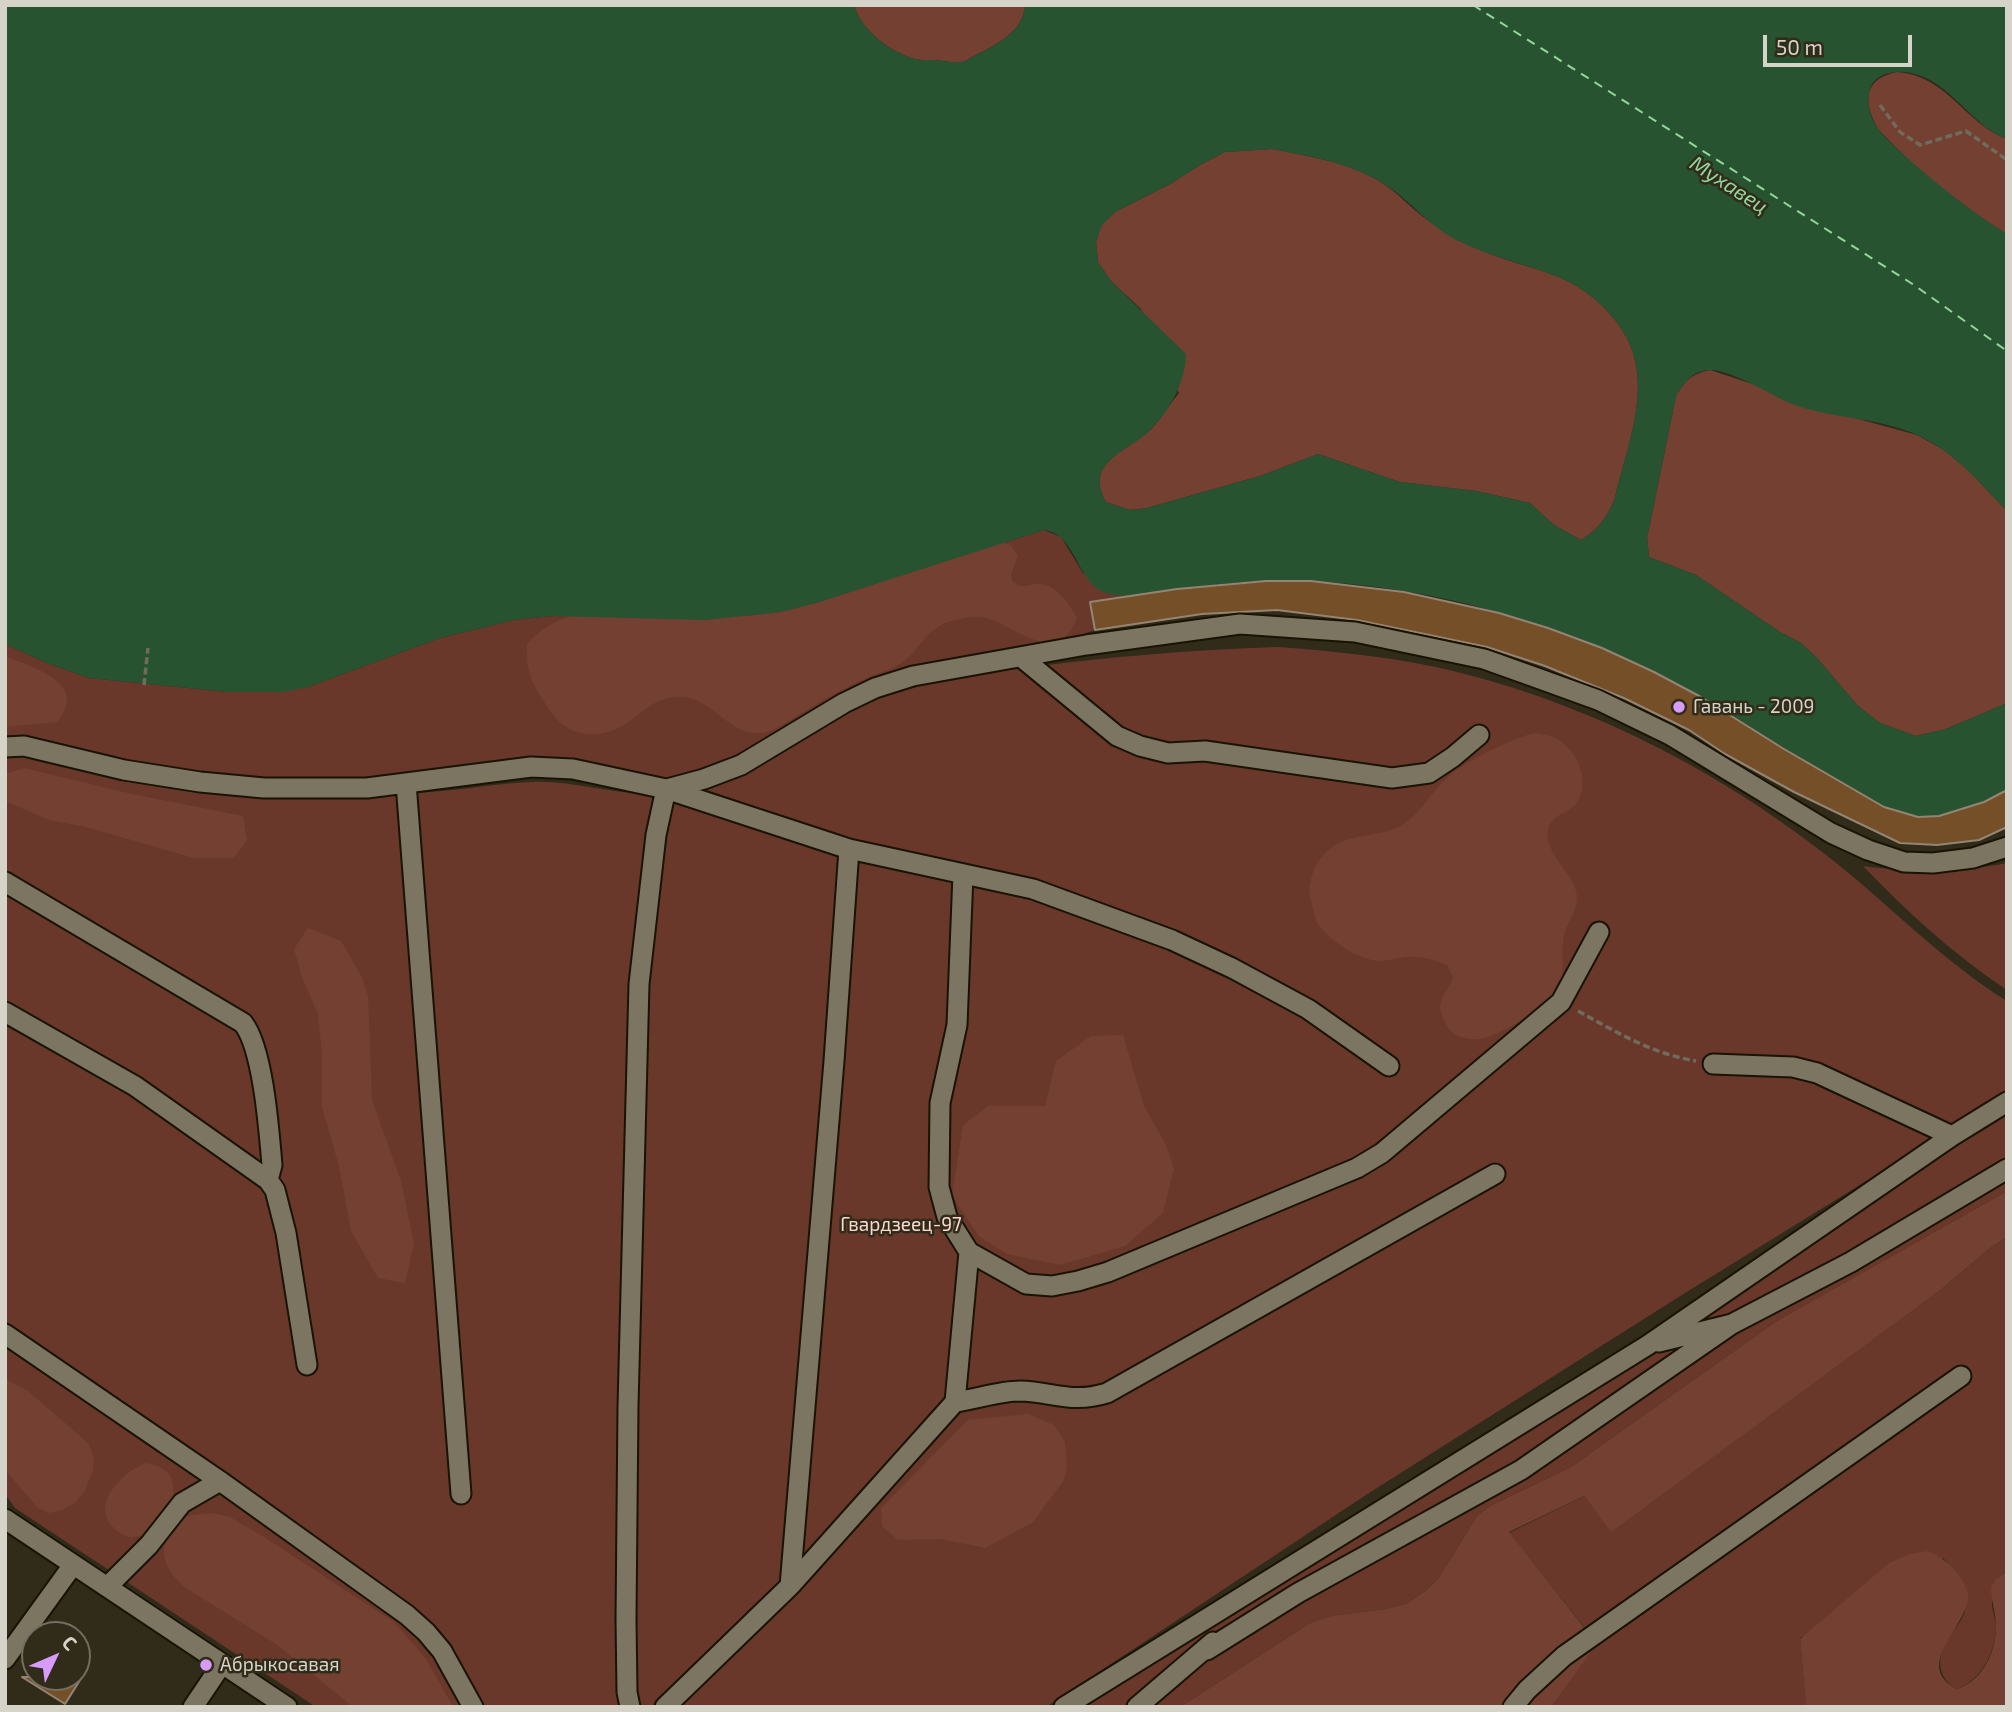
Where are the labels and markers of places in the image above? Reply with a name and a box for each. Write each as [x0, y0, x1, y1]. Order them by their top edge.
place label: Гавань - 2009 [1693, 696, 1814, 718]
marker: Гавань - 2009 [1671, 699, 1687, 715]
place label: Абрыкосавая [220, 1654, 340, 1676]
marker: Абрыкосавая [198, 1657, 214, 1673]

